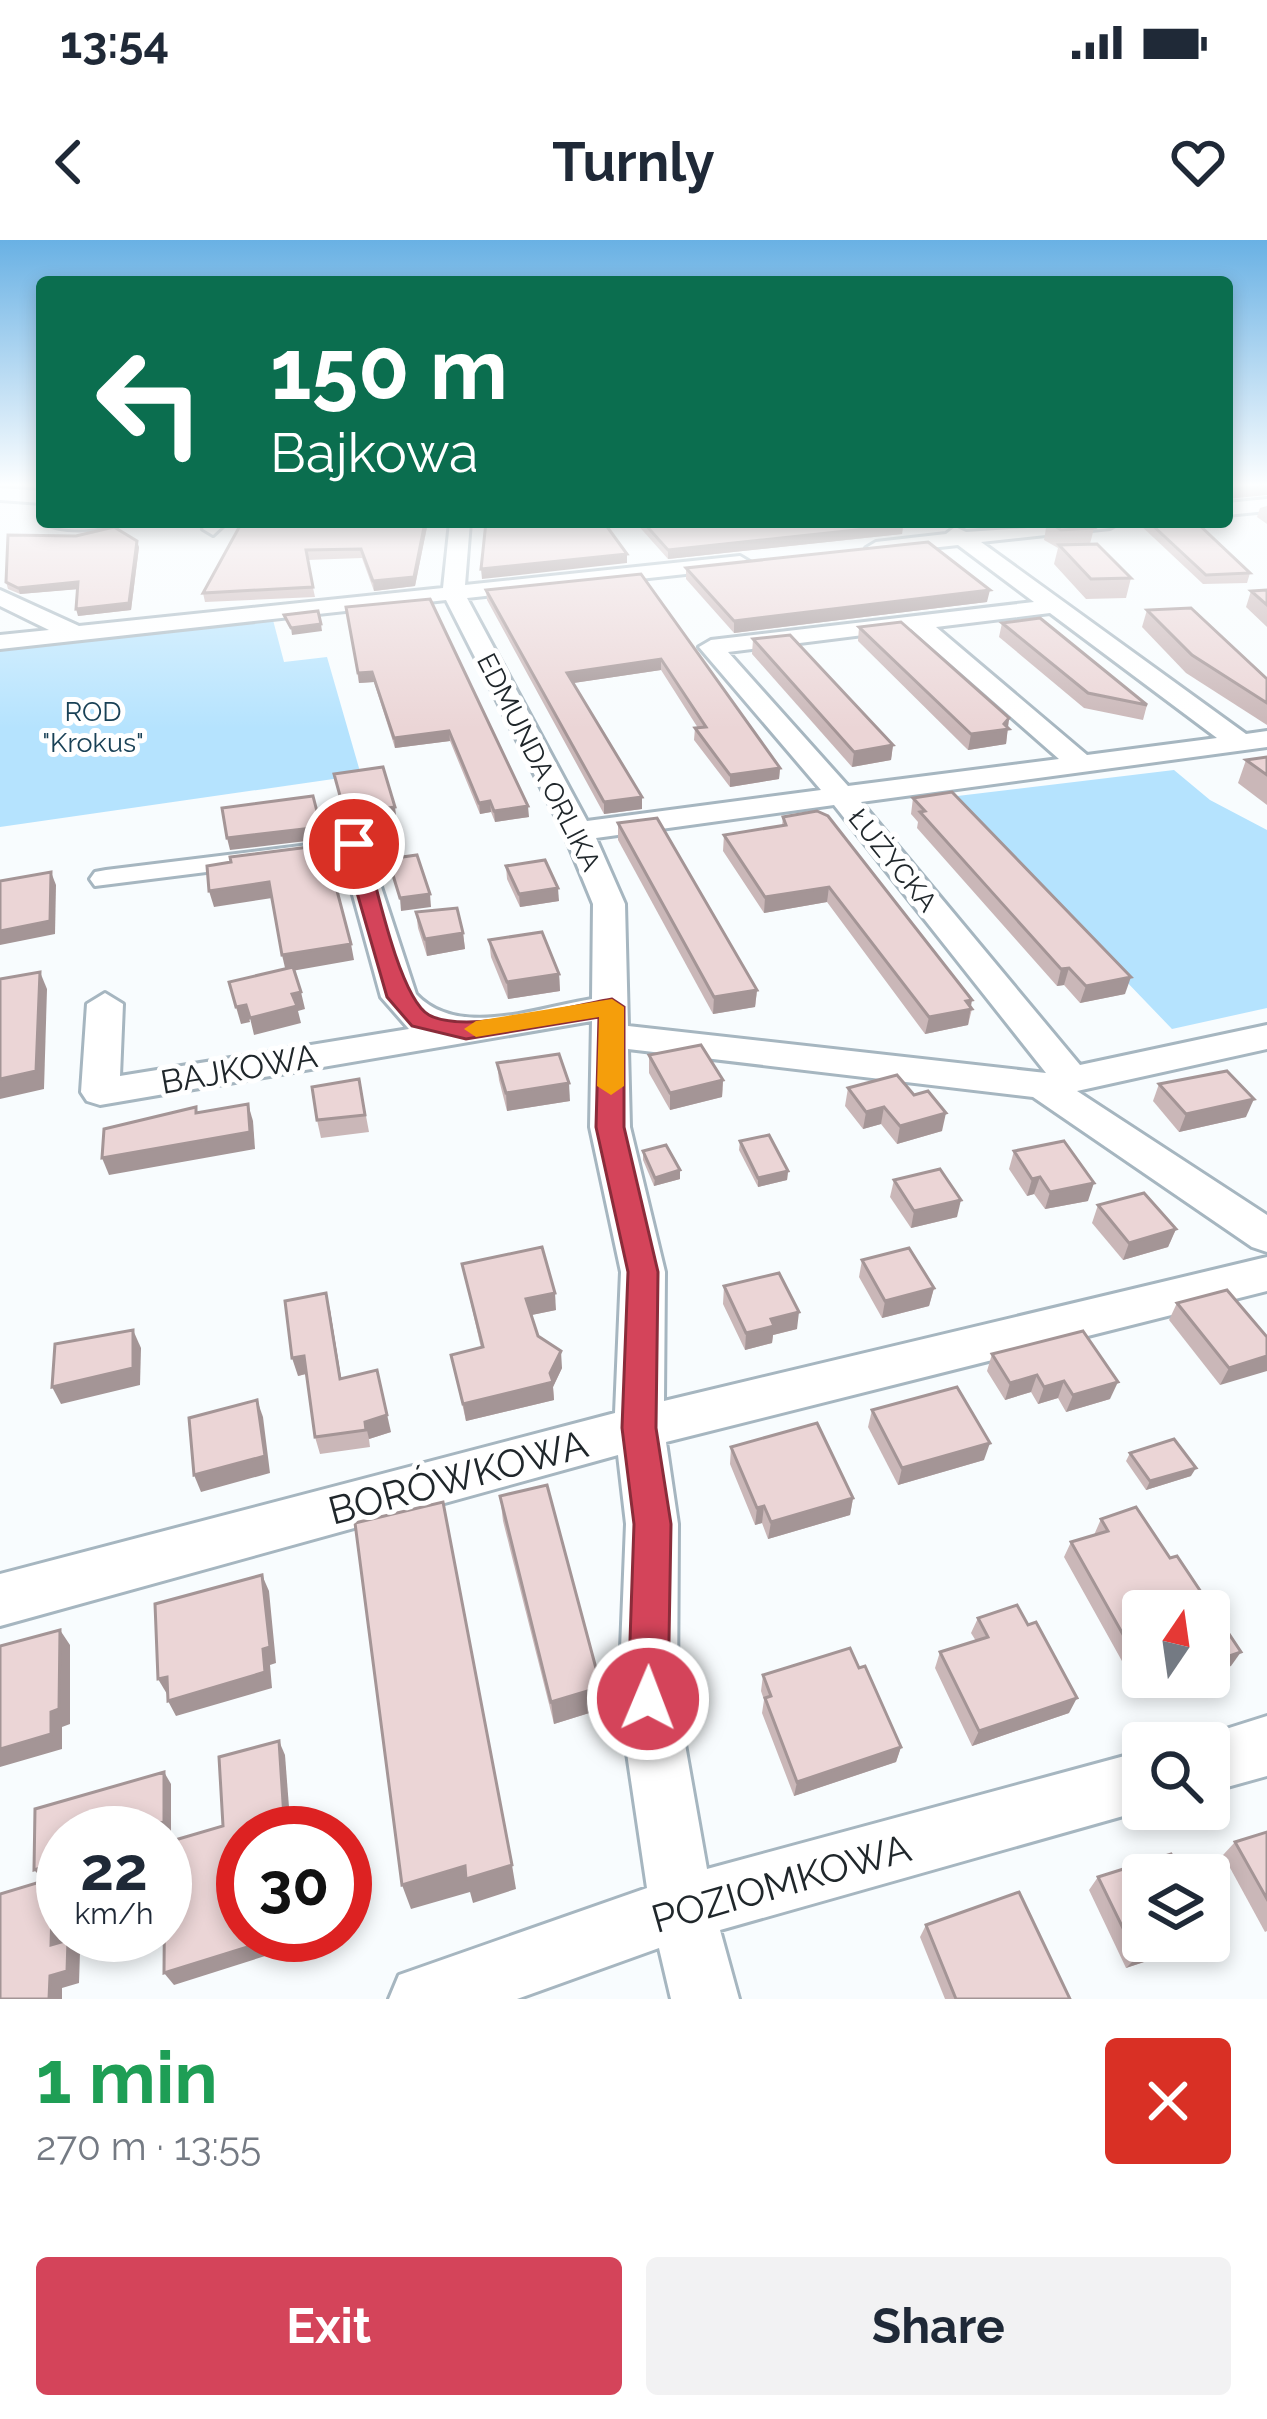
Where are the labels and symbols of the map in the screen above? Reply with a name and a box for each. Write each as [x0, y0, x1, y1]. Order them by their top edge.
street label: EDMUNDA ORLIKA [471, 648, 607, 876]
park label: ROD "Krokus" [42, 696, 144, 758]
pin [303, 793, 405, 895]
street label: ŁUŻYCKA [842, 802, 944, 918]
street label: BAJKOWA [158, 1036, 320, 1102]
street label: BORÓWKOWA [323, 1420, 593, 1534]
north arrow [1122, 1590, 1230, 1698]
position arrow [585, 1636, 711, 1762]
speed limit sign: 30 [216, 1806, 372, 1962]
street label: POZIOMKOWA [646, 1824, 916, 1942]

